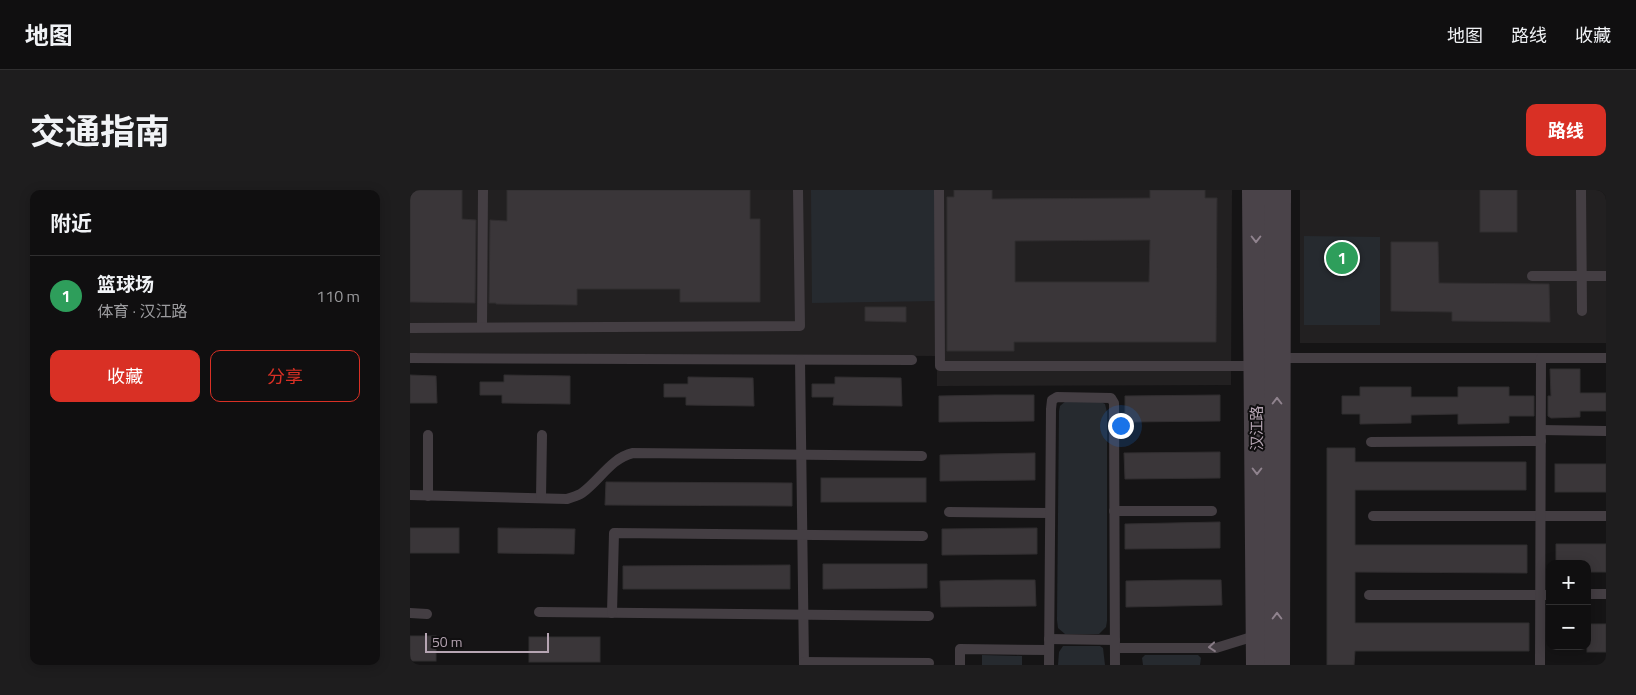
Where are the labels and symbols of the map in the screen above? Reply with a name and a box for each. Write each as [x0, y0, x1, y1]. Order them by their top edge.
one-way arrow [1251, 235, 1261, 243]
pin: 1 [1326, 239, 1358, 277]
one-way arrow [1272, 397, 1282, 405]
street label: 汉江路 [1245, 405, 1268, 451]
your location [1108, 413, 1134, 439]
one-way arrow [1252, 467, 1263, 475]
one-way arrow [1272, 612, 1282, 620]
scale bar [425, 630, 549, 653]
one-way arrow [1208, 642, 1216, 653]

